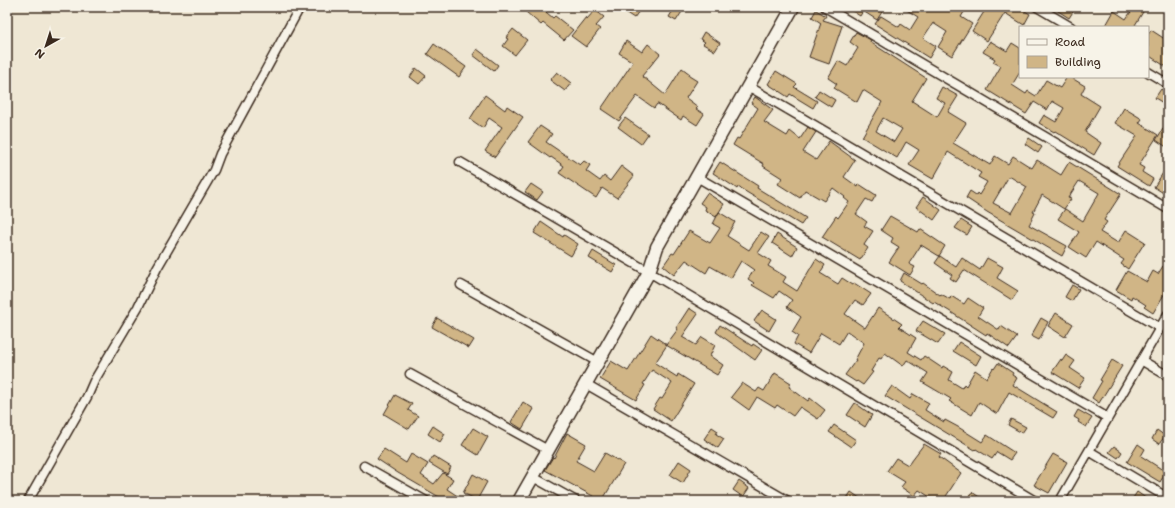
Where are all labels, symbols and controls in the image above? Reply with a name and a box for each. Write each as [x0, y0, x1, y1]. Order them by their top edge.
north arrow [26, 26, 66, 66]
legend [1019, 26, 1149, 78]
text: Road [1055, 34, 1086, 50]
text: N [32, 45, 48, 62]
text: Building [1055, 54, 1101, 70]

